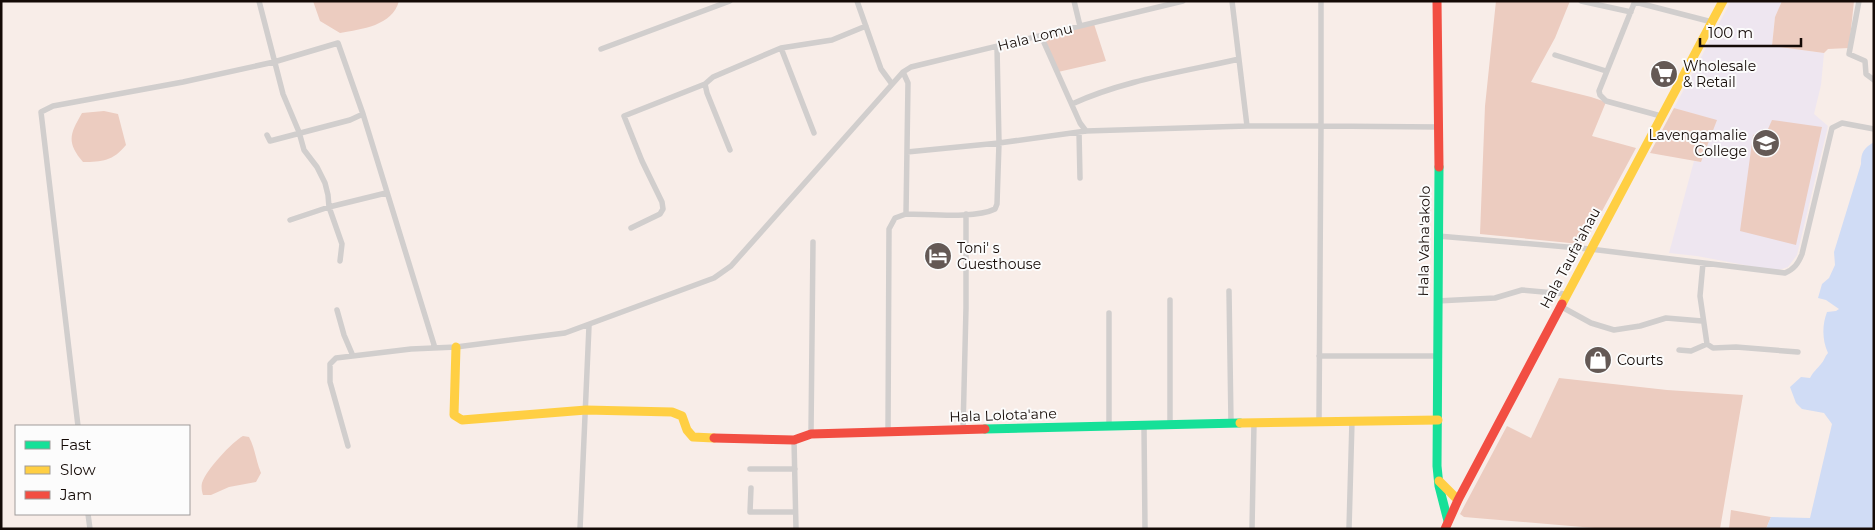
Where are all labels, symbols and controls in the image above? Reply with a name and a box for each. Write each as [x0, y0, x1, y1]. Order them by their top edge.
scale bar [1700, 15, 1801, 47]
street label: Hala Lomu [996, 19, 1074, 55]
text: 100 m [1708, 23, 1753, 42]
place label: Wholesale & Retail [1683, 57, 1756, 91]
supermarket icon: Wholesale & Retail [1649, 59, 1679, 89]
place label: Lavengamalie College [1648, 126, 1747, 160]
school or university icon: Lavengamalie College [1751, 128, 1781, 158]
street label: Hala Vaha'akolo [1414, 185, 1434, 297]
street label: Hala Taufa'ahau [1536, 204, 1604, 312]
place label: Toni' s Guesthouse [957, 239, 1041, 273]
hotel icon: Toni' s Guesthouse [923, 241, 953, 271]
shop icon: Courts [1583, 345, 1613, 375]
place label: Courts [1617, 351, 1663, 369]
street label: Hala Lolota'ane [949, 404, 1057, 426]
legend [15, 425, 190, 515]
text: Fast [60, 435, 91, 454]
text: Slow [60, 460, 96, 479]
text: Jam [59, 485, 92, 504]

